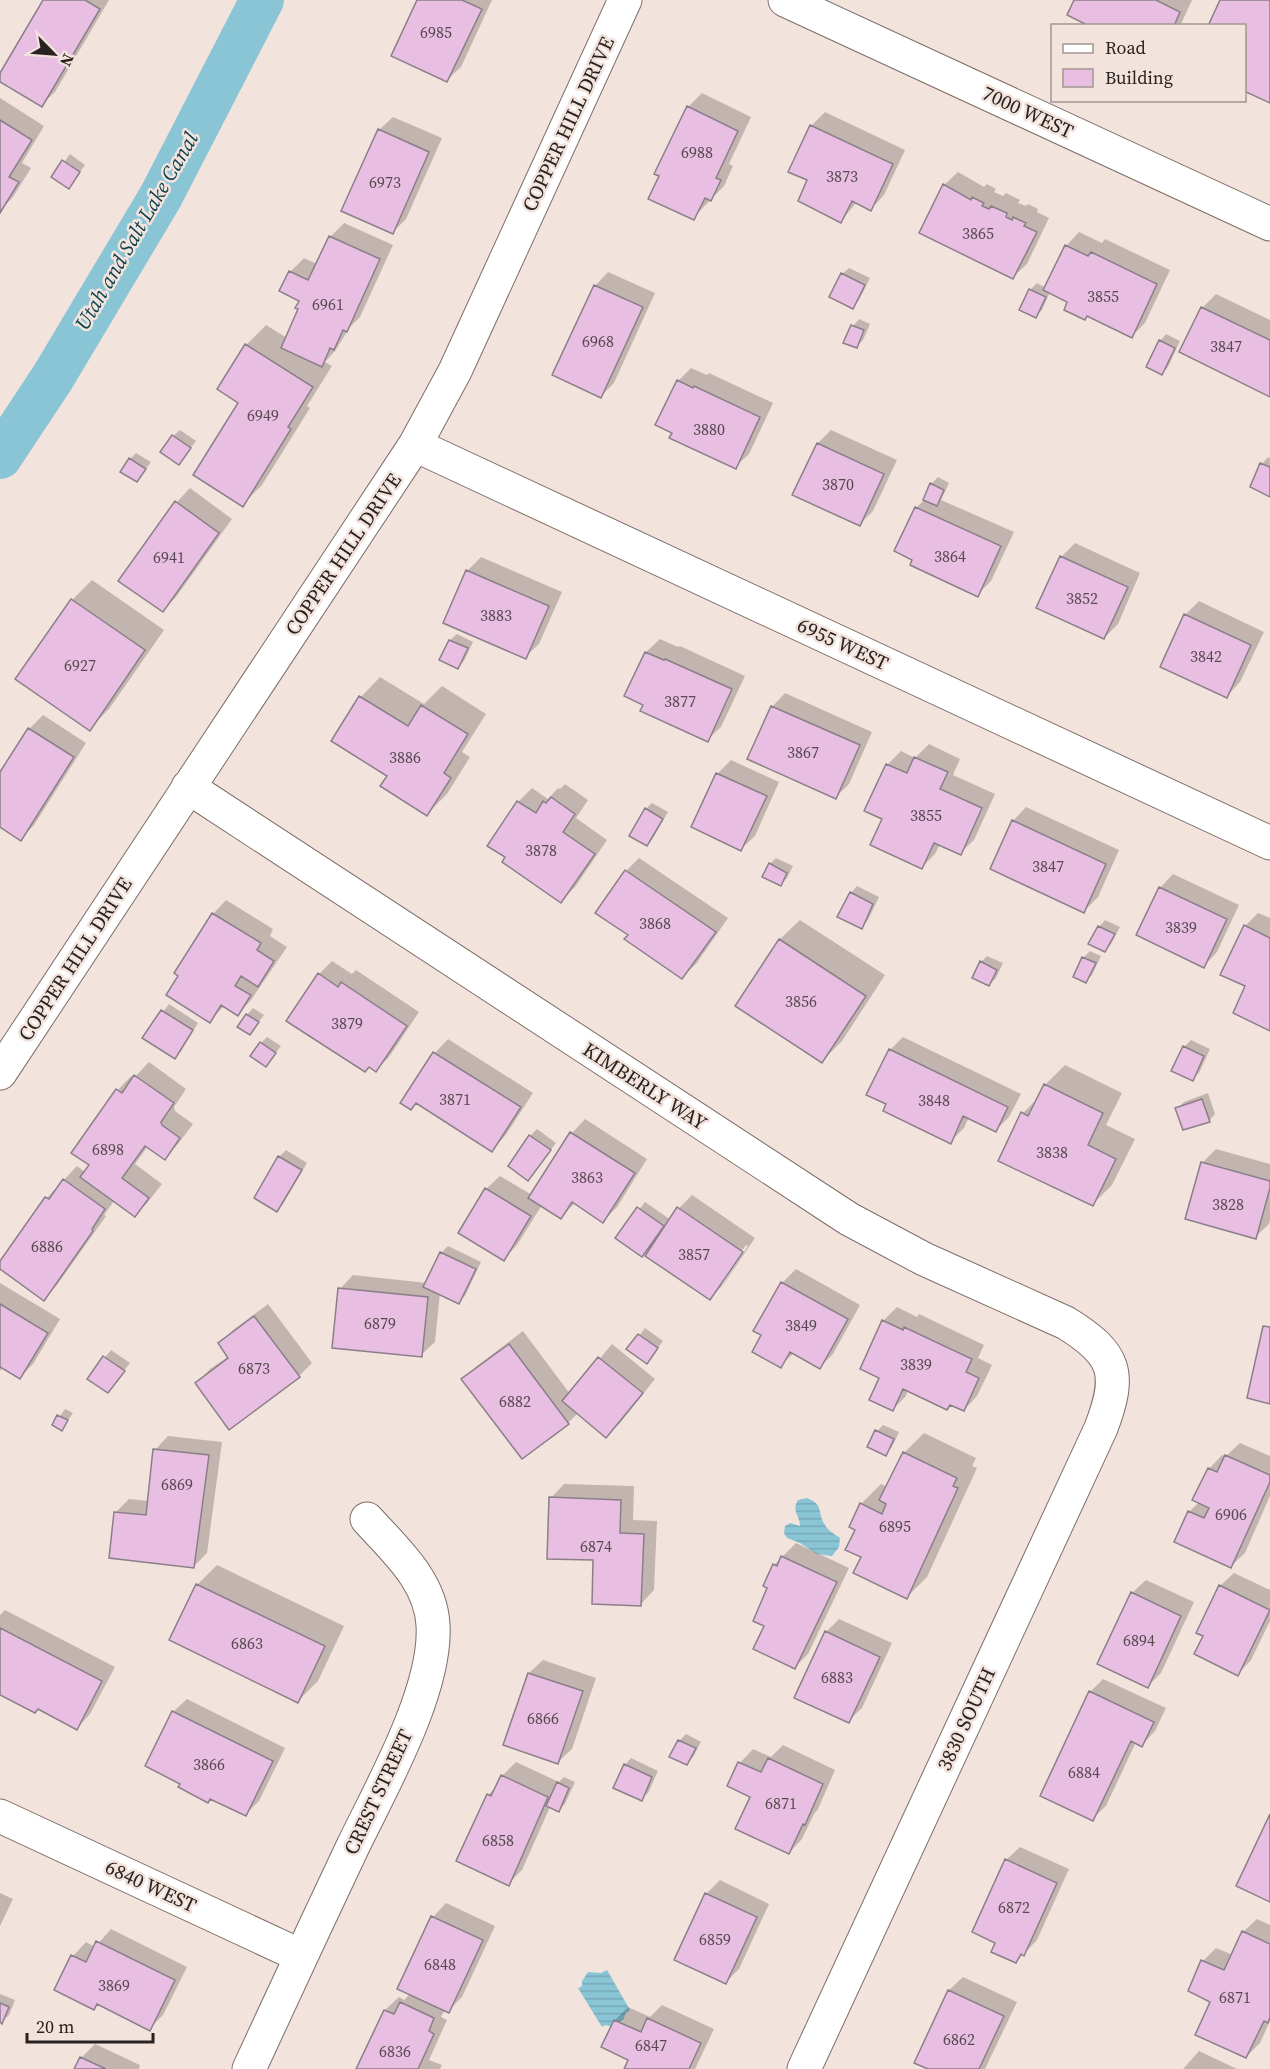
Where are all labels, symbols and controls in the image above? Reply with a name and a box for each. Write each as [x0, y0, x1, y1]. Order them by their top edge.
house number: 6985 [420, 21, 452, 43]
north arrow [24, 24, 84, 84]
legend [1051, 24, 1246, 102]
street label: COPPER HILL DRIVE [515, 32, 621, 216]
text: Road [1105, 35, 1146, 60]
text: N [55, 50, 80, 71]
text: Building [1105, 65, 1173, 90]
street label: 7000 WEST [978, 79, 1078, 145]
water label: Utah and Salt Lake Canal [67, 127, 205, 335]
house number: 6988 [681, 141, 713, 163]
house number: 3873 [826, 165, 858, 187]
house number: 6973 [369, 171, 401, 193]
house number: 3865 [962, 222, 994, 244]
house number: 3855 [1087, 285, 1119, 307]
house number: 6961 [312, 293, 344, 315]
house number: 6968 [582, 330, 614, 352]
house number: 3847 [1210, 335, 1242, 357]
house number: 6949 [247, 404, 279, 426]
house number: 3880 [693, 418, 725, 440]
street label: COPPER HILL DRIVE [278, 467, 408, 641]
house number: 3870 [822, 473, 854, 495]
house number: 3864 [934, 545, 966, 567]
house number: 6941 [153, 546, 185, 568]
house number: 3852 [1066, 587, 1098, 609]
house number: 3883 [480, 604, 512, 626]
street label: 6955 WEST [793, 611, 893, 677]
house number: 3842 [1190, 645, 1222, 667]
house number: 6927 [64, 654, 96, 676]
house number: 3877 [664, 690, 696, 712]
house number: 3867 [787, 741, 819, 763]
house number: 3886 [389, 746, 421, 768]
house number: 3855 [910, 804, 942, 826]
house number: 3878 [525, 839, 557, 861]
house number: 3847 [1032, 855, 1064, 877]
street label: COPPER HILL DRIVE [12, 872, 138, 1046]
house number: 3868 [639, 912, 671, 934]
house number: 3839 [1165, 916, 1197, 938]
house number: 3856 [785, 990, 817, 1012]
house number: 3879 [331, 1012, 363, 1034]
street label: KIMBERLY WAY [577, 1035, 713, 1137]
house number: 3871 [439, 1088, 471, 1110]
house number: 3848 [918, 1089, 950, 1111]
house number: 6898 [92, 1138, 124, 1160]
house number: 3838 [1036, 1141, 1068, 1163]
house number: 3863 [571, 1166, 603, 1188]
house number: 3828 [1212, 1193, 1244, 1215]
house number: 6886 [31, 1235, 63, 1257]
house number: 3857 [678, 1243, 710, 1265]
house number: 6879 [364, 1312, 396, 1334]
house number: 3849 [785, 1314, 817, 1336]
house number: 3839 [900, 1353, 932, 1375]
house number: 6873 [238, 1357, 270, 1379]
house number: 6882 [499, 1390, 531, 1412]
house number: 6869 [161, 1473, 193, 1495]
house number: 6906 [1215, 1503, 1247, 1525]
house number: 6895 [879, 1515, 911, 1537]
house number: 6874 [580, 1535, 612, 1557]
house number: 6894 [1123, 1629, 1155, 1651]
house number: 6863 [231, 1632, 263, 1654]
street label: 3830 SOUTH [930, 1663, 1002, 1775]
house number: 6883 [821, 1666, 853, 1688]
house number: 6866 [527, 1707, 559, 1729]
street label: CREST STREET [337, 1725, 419, 1859]
house number: 3866 [193, 1753, 225, 1775]
house number: 6884 [1068, 1761, 1100, 1783]
house number: 6871 [765, 1792, 797, 1814]
house number: 6858 [482, 1829, 514, 1851]
street label: 6840 WEST [101, 1853, 201, 1919]
house number: 6872 [998, 1896, 1030, 1918]
house number: 6859 [699, 1928, 731, 1950]
house number: 6848 [424, 1953, 456, 1975]
house number: 3869 [98, 1974, 130, 1996]
house number: 6871 [1219, 1986, 1251, 2008]
scale bar [27, 2006, 153, 2044]
text: 20 m [36, 2014, 74, 2039]
house number: 6862 [943, 2028, 975, 2050]
house number: 6847 [635, 2034, 667, 2056]
house number: 6836 [379, 2040, 411, 2062]

